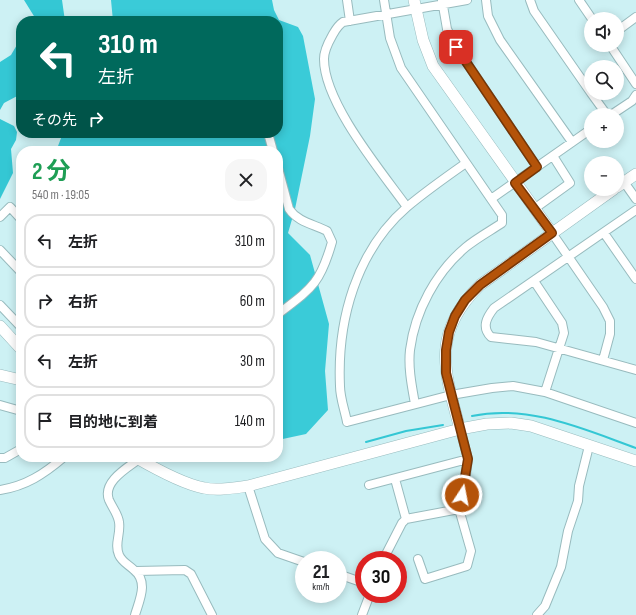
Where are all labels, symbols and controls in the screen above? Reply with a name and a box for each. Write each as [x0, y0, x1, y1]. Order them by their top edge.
map controls [584, 12, 624, 196]
button: sound [584, 12, 624, 52]
text: 310 m [98, 28, 158, 61]
pin [439, 30, 473, 64]
icon: left [32, 32, 84, 84]
icon: arrive [445, 36, 467, 58]
button: search [584, 60, 624, 100]
text: 左折 [98, 67, 134, 88]
icon: right [85, 108, 107, 130]
button: + [584, 108, 624, 148]
text: その先 [32, 111, 77, 130]
button: − [584, 156, 624, 196]
text: 2 分 [32, 157, 70, 186]
button: close [225, 159, 267, 201]
text: 540 m · 19:05 [32, 187, 89, 203]
icon: left [34, 230, 56, 252]
text: 310 m [235, 232, 265, 251]
text: 左折 [68, 233, 98, 252]
icon: right [34, 290, 56, 312]
text: 60 m [240, 292, 265, 311]
text: 右折 [68, 293, 98, 312]
icon: left [34, 350, 56, 372]
text: 30 m [240, 352, 265, 371]
text: 左折 [68, 353, 98, 372]
icon: arrive [34, 410, 56, 432]
text: 140 m [235, 412, 265, 431]
text: 目的地に到着 [68, 413, 158, 432]
position arrow [441, 474, 483, 516]
speed limit sign: 30 [355, 551, 407, 603]
text: 21 [313, 560, 329, 584]
text: km/h [312, 581, 330, 593]

